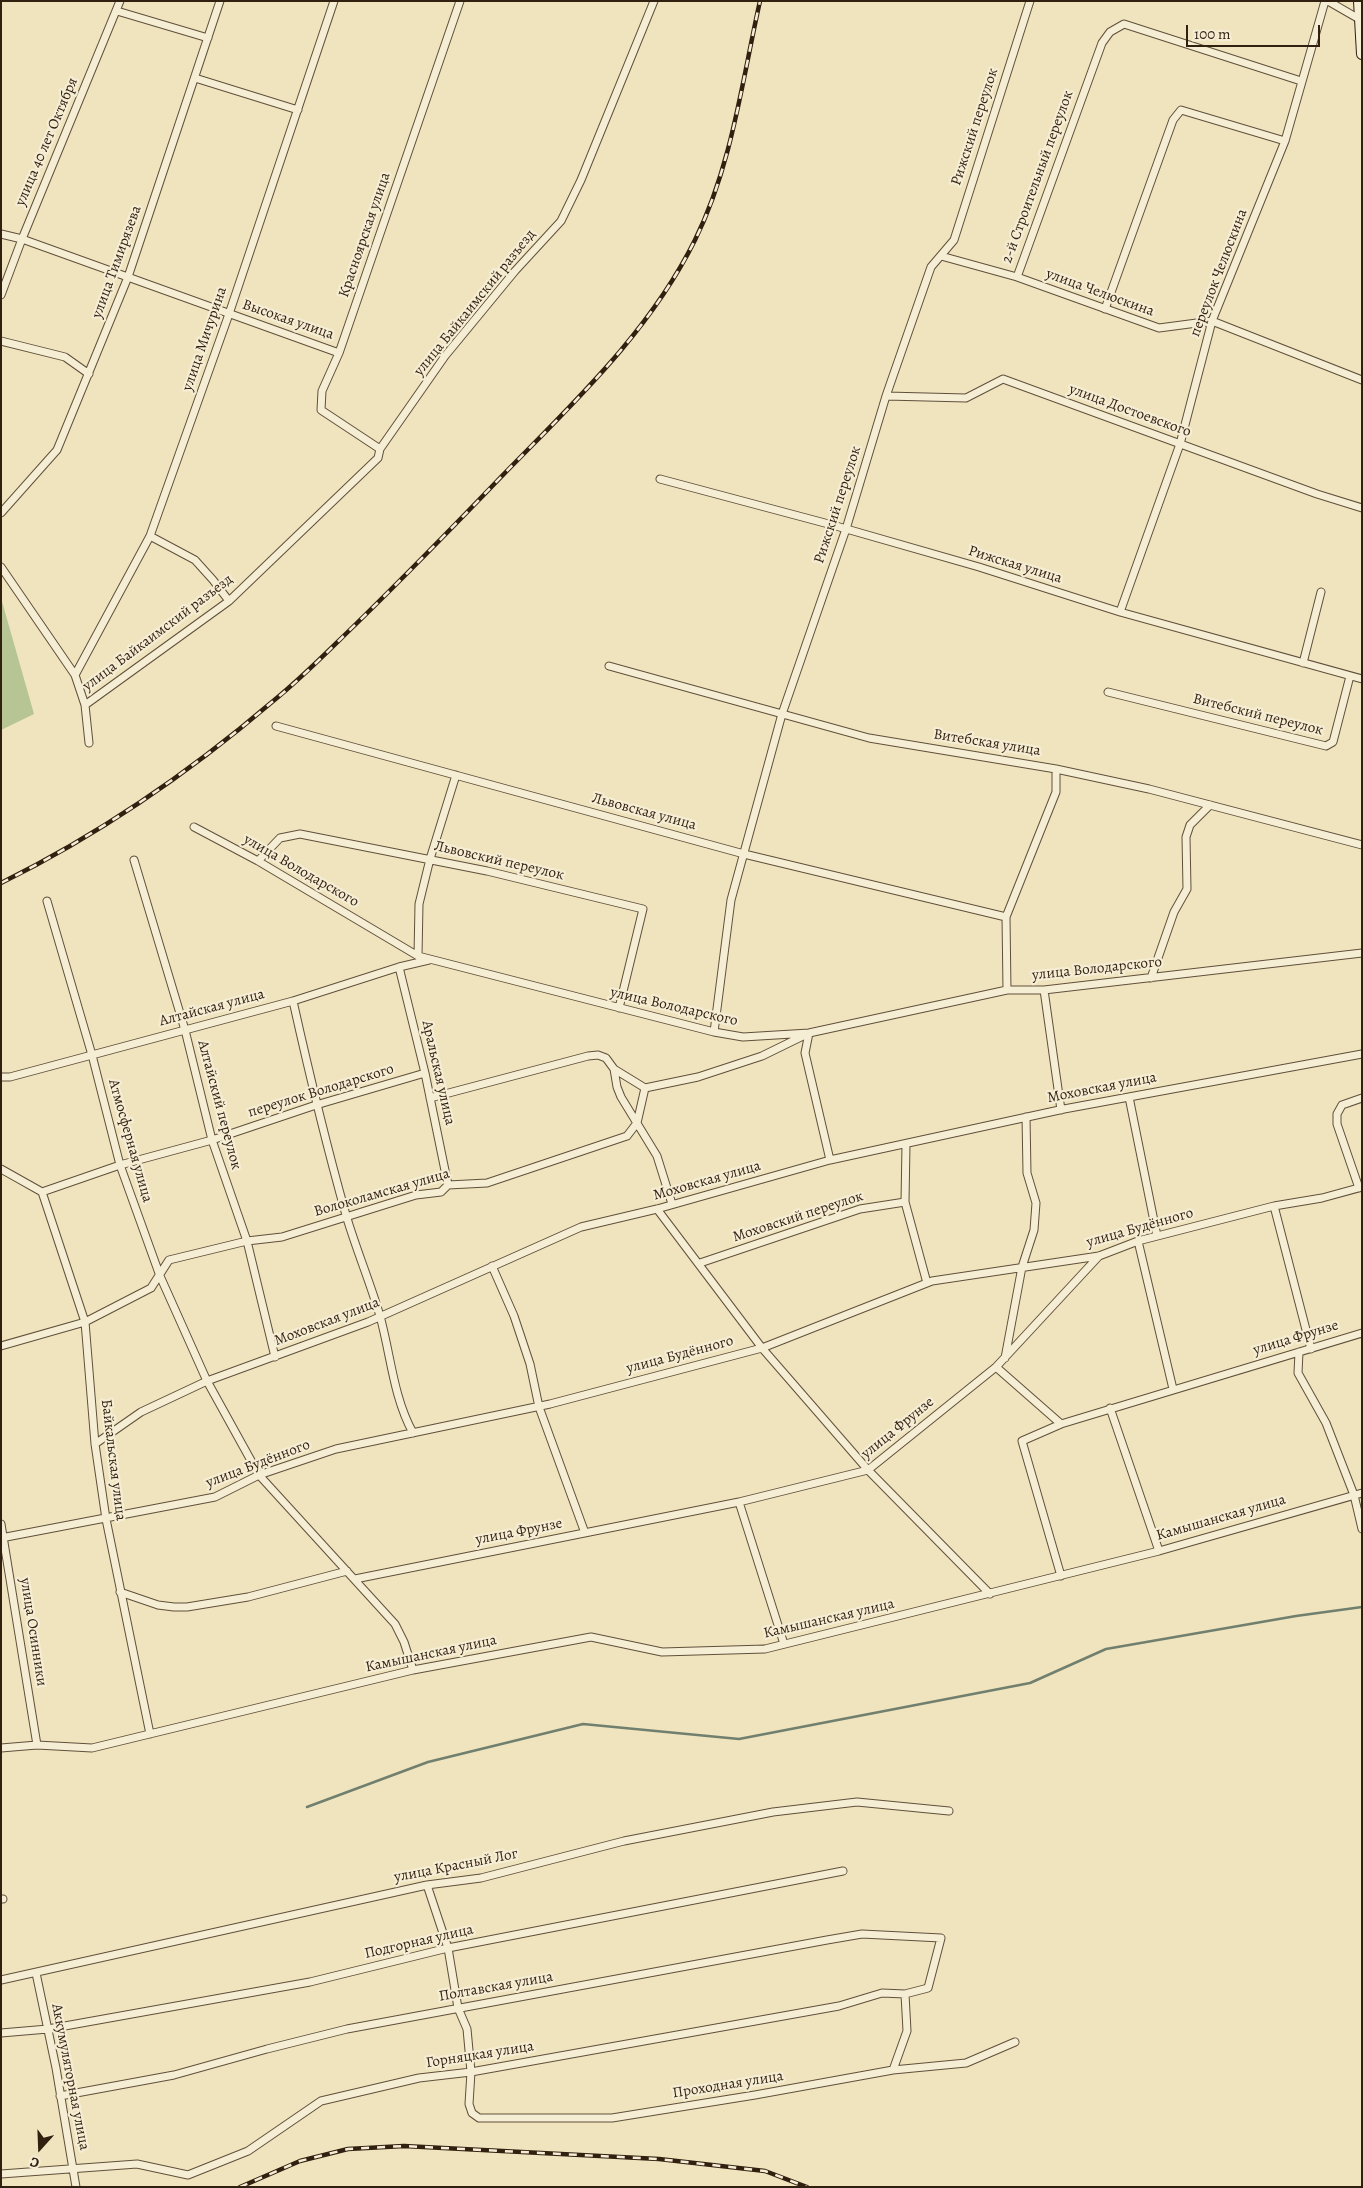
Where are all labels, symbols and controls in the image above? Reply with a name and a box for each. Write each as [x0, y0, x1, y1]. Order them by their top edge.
scale bar [1188, 15, 1322, 47]
text: 100 m [1194, 24, 1231, 44]
street label: Рижский переулок [948, 66, 1002, 188]
street label: улица 40 лет Октября [12, 75, 82, 209]
street label: 2-й Строительный переулок [998, 88, 1078, 266]
street label: Красноярская улица [335, 170, 395, 300]
street label: улица Тимирязева [88, 203, 146, 321]
street label: переулок Челюскина [1186, 207, 1252, 339]
street label: улица Байкаимский разъезд [410, 226, 540, 380]
street label: улица Челюскина [1043, 265, 1157, 321]
street label: улица Мичурина [179, 285, 231, 393]
street label: Высокая улица [240, 296, 336, 344]
street label: улица Достоевского [1067, 381, 1193, 441]
street label: Рижский переулок [811, 444, 865, 566]
street label: Рижская улица [966, 542, 1064, 588]
street label: улица Байкаимский разъезд [79, 571, 237, 695]
street label: Витебский переулок [1191, 690, 1325, 740]
street label: Витебская улица [932, 726, 1042, 760]
street label: Львовская улица [590, 789, 698, 835]
street label: улица Володарского [240, 831, 362, 911]
street label: Львовский переулок [432, 837, 566, 885]
street label: улица Володарского [1031, 953, 1163, 985]
street label: улица Володарского [609, 984, 739, 1030]
street label: Алтайская улица [158, 985, 266, 1031]
street label: Аральская улица [417, 1019, 459, 1127]
street label: Алтайский переулок [193, 1038, 245, 1172]
street label: переулок Володарского [246, 1060, 396, 1122]
street label: Моховская улица [1046, 1069, 1158, 1107]
street label: Атмосферная улица [104, 1077, 156, 1205]
street label: Моховская улица [651, 1157, 763, 1205]
street label: Волоколамская улица [312, 1165, 452, 1221]
street label: Моховский переулок [731, 1187, 865, 1247]
street label: улица Будённого [1085, 1204, 1195, 1252]
street label: Моховская улица [272, 1294, 382, 1350]
street label: улица Фрунзе [1251, 1316, 1341, 1360]
street label: улица Будённого [624, 1332, 736, 1378]
street label: улица Фрунзе [858, 1393, 938, 1463]
street label: Байкальская улица [97, 1398, 129, 1522]
street label: улица Будённого [203, 1436, 313, 1492]
street label: Камышанская улица [1154, 1491, 1288, 1545]
street label: улица Фрунзе [474, 1515, 564, 1549]
street label: улица Осинники [16, 1576, 50, 1688]
street label: Камышанская улица [762, 1595, 896, 1643]
street label: Камышанская улица [364, 1631, 498, 1677]
street label: улица Красный Лог [393, 1845, 519, 1887]
street label: Подгорная улица [363, 1921, 475, 1963]
street label: Полтавская улица [438, 1968, 554, 2006]
street label: Аккумуляторная улица [47, 2002, 93, 2152]
street label: Горняцкая улица [425, 2038, 535, 2072]
street label: Проходная улица [671, 2067, 785, 2103]
north arrow [15, 2123, 65, 2173]
text: С [27, 2152, 42, 2173]

